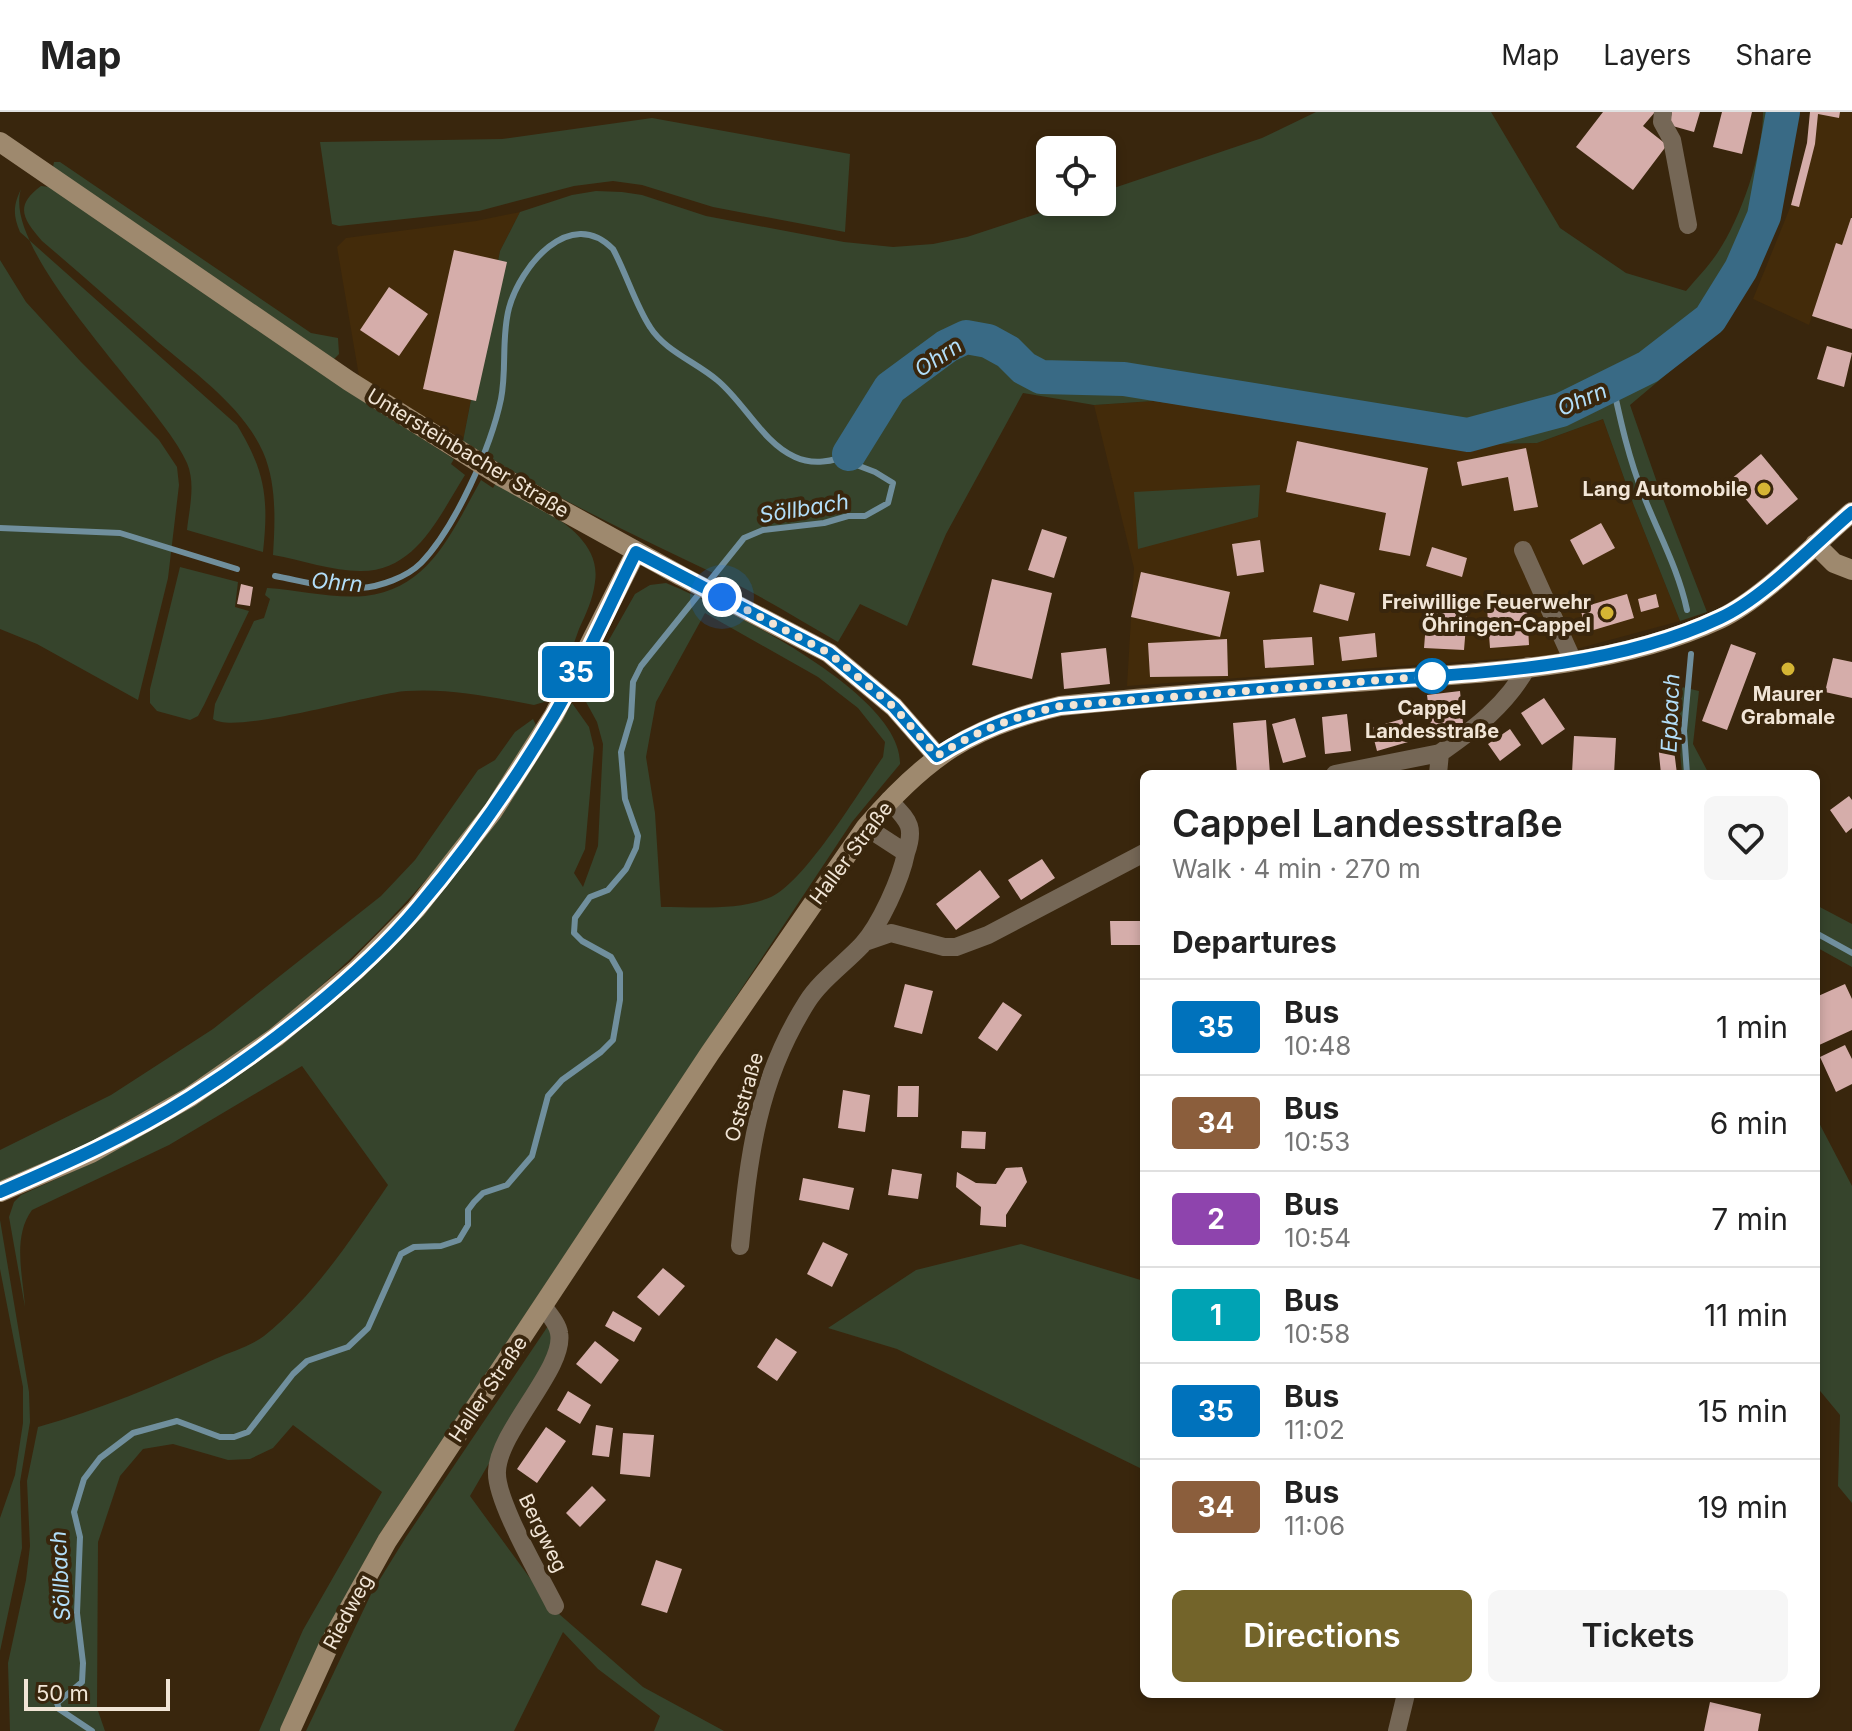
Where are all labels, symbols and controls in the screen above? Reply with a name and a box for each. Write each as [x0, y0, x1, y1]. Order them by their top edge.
text: Map [40, 32, 121, 78]
text: Map [1501, 38, 1559, 72]
text: Layers [1603, 38, 1691, 72]
text: Share [1735, 38, 1812, 72]
map controls [1036, 136, 1116, 216]
button: locate [1036, 136, 1116, 216]
water label: Ohrn [909, 332, 967, 382]
water label: Ohrn [1553, 377, 1611, 421]
street label: Untersteinbacher Straße [363, 383, 573, 523]
place label: Lang Automobile [1583, 477, 1748, 501]
marker: Lang Automobile [1755, 480, 1773, 498]
water label: Söllbach [757, 488, 851, 528]
water label: Ohrn [310, 567, 364, 597]
your location [702, 577, 742, 617]
place label: Freiwillige Feuerwehr Öhringen-Cappel [1382, 590, 1591, 637]
marker: Freiwillige Feuerwehr Öhringen-Cappel [1598, 604, 1616, 622]
line badge: 35 [540, 646, 612, 698]
text: 35 [558, 655, 594, 689]
marker: Cappel Landesstraße [1415, 659, 1449, 693]
marker: Maurer Grabmale [1779, 660, 1797, 678]
water label: Epbach [1656, 673, 1684, 753]
place label: Maurer Grabmale [1741, 682, 1835, 729]
place label: Cappel Landesstraße [1365, 696, 1499, 743]
button: heart [1704, 796, 1788, 880]
street label: Haller Straße [804, 797, 898, 909]
text: Cappel Landesstraße [1172, 800, 1563, 846]
text: Walk · 4 min · 270 m [1172, 853, 1421, 884]
text: Departures [1172, 924, 1337, 960]
text: Bus [1284, 994, 1339, 1030]
text: 1 min [1716, 1009, 1788, 1045]
text: 35 [1198, 1010, 1234, 1044]
text: 10:48 [1284, 1030, 1351, 1061]
street label: Oststraße [720, 1049, 768, 1145]
text: Bus [1284, 1090, 1339, 1126]
text: 6 min [1710, 1105, 1788, 1141]
text: 34 [1197, 1106, 1235, 1140]
text: 10:53 [1284, 1126, 1350, 1157]
text: Bus [1284, 1186, 1339, 1222]
text: 7 min [1711, 1201, 1788, 1237]
text: 2 [1207, 1202, 1225, 1236]
text: 10:54 [1284, 1222, 1351, 1253]
text: Bus [1284, 1282, 1339, 1318]
text: 11 min [1704, 1297, 1788, 1333]
text: 1 [1210, 1298, 1222, 1332]
text: 10:58 [1284, 1318, 1350, 1349]
street label: Haller Straße [444, 1331, 532, 1447]
text: Bus [1284, 1378, 1339, 1414]
text: 15 min [1698, 1393, 1788, 1429]
text: 35 [1198, 1394, 1234, 1428]
text: 11:02 [1284, 1414, 1345, 1445]
text: Bus [1284, 1474, 1339, 1510]
text: 19 min [1697, 1489, 1788, 1525]
street label: Bergweg [514, 1490, 572, 1576]
text: 34 [1197, 1490, 1235, 1524]
text: 11:06 [1284, 1510, 1345, 1541]
water label: Söllbach [45, 1530, 75, 1622]
street label: Riedweg [318, 1570, 378, 1654]
button: Directions [1172, 1590, 1472, 1682]
button: Tickets [1488, 1590, 1788, 1682]
scale bar [24, 1675, 170, 1711]
text: 50 m [36, 1680, 89, 1706]

